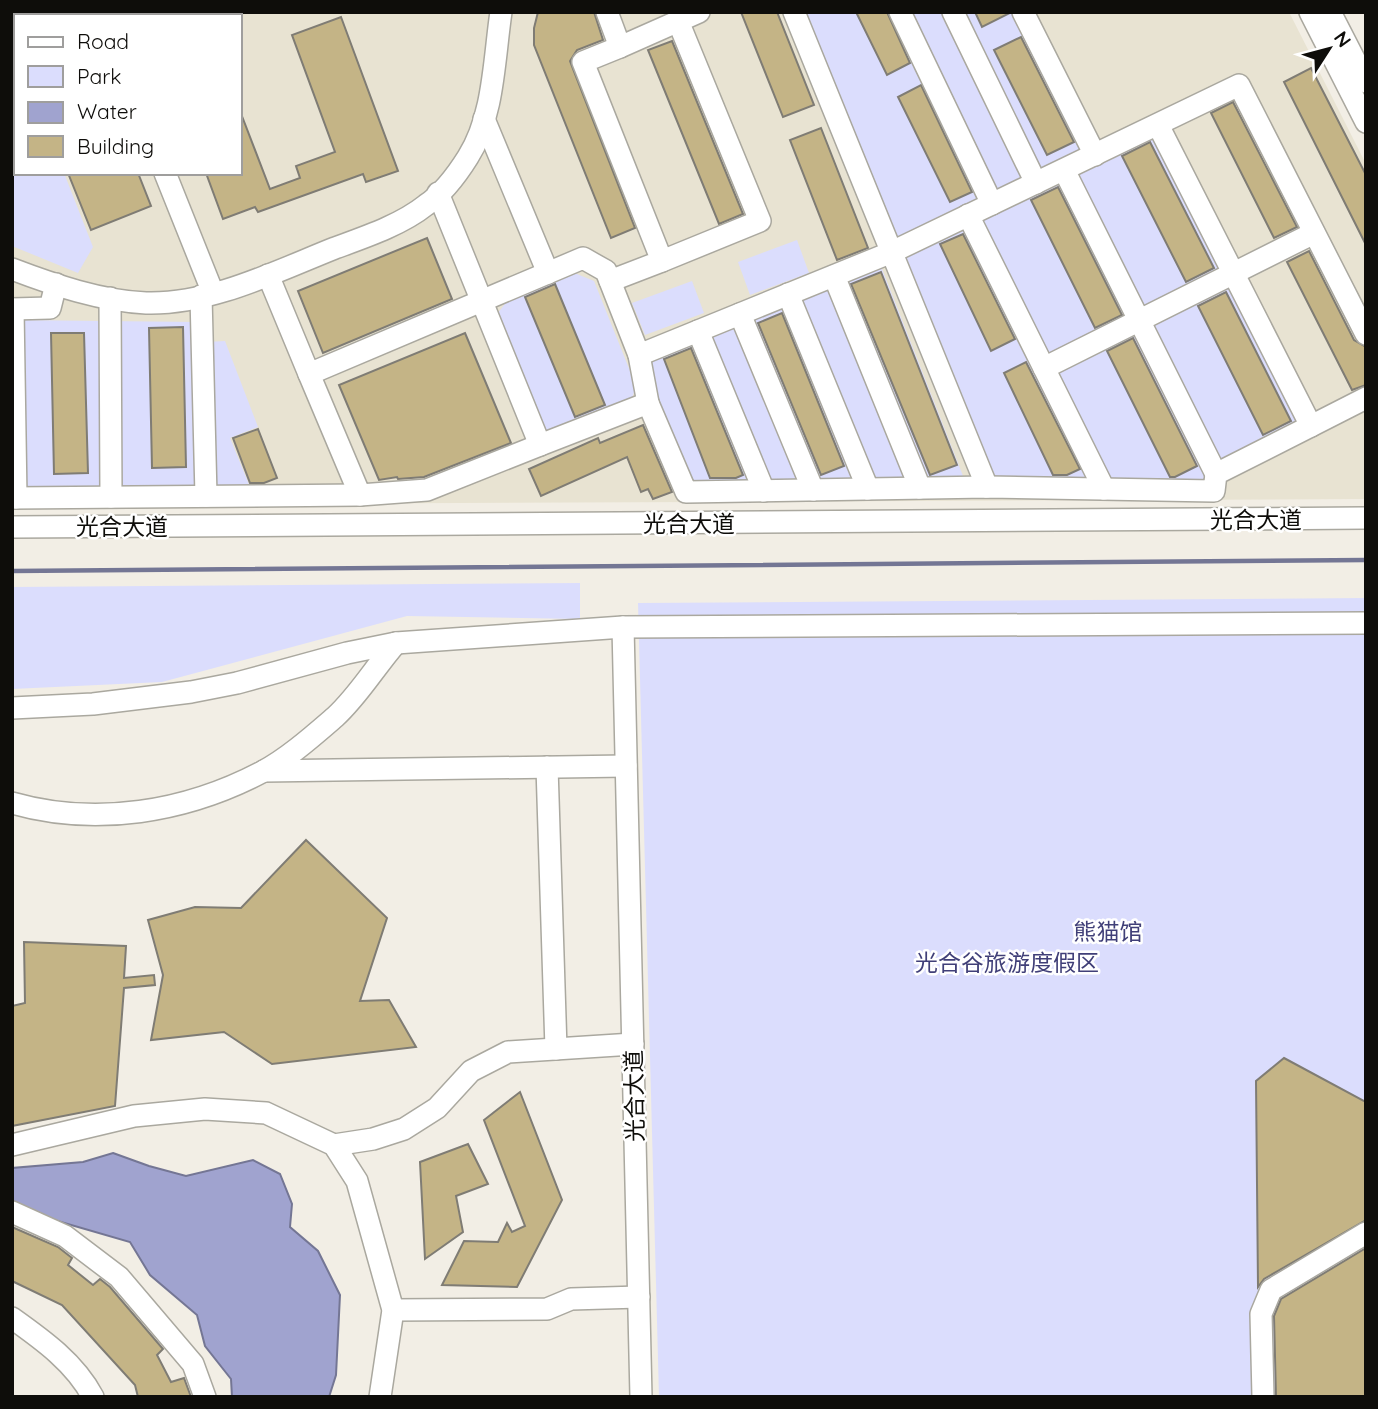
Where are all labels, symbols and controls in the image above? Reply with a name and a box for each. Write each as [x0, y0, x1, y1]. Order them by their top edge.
legend [14, 14, 242, 175]
north arrow [1294, 14, 1364, 84]
text: N [1329, 26, 1357, 52]
text: Road [77, 28, 129, 54]
text: Park [77, 63, 121, 89]
text: Water [77, 98, 137, 124]
text: Building [77, 133, 154, 159]
street label: 光合大道 [1210, 505, 1302, 534]
street label: 光合大道 [643, 509, 735, 538]
street label: 光合大道 [76, 512, 168, 541]
park label: 熊猫馆 [1074, 917, 1143, 946]
park label: 光合谷旅游度假区 [915, 948, 1099, 977]
street label: 光合大道 [619, 1050, 649, 1142]

